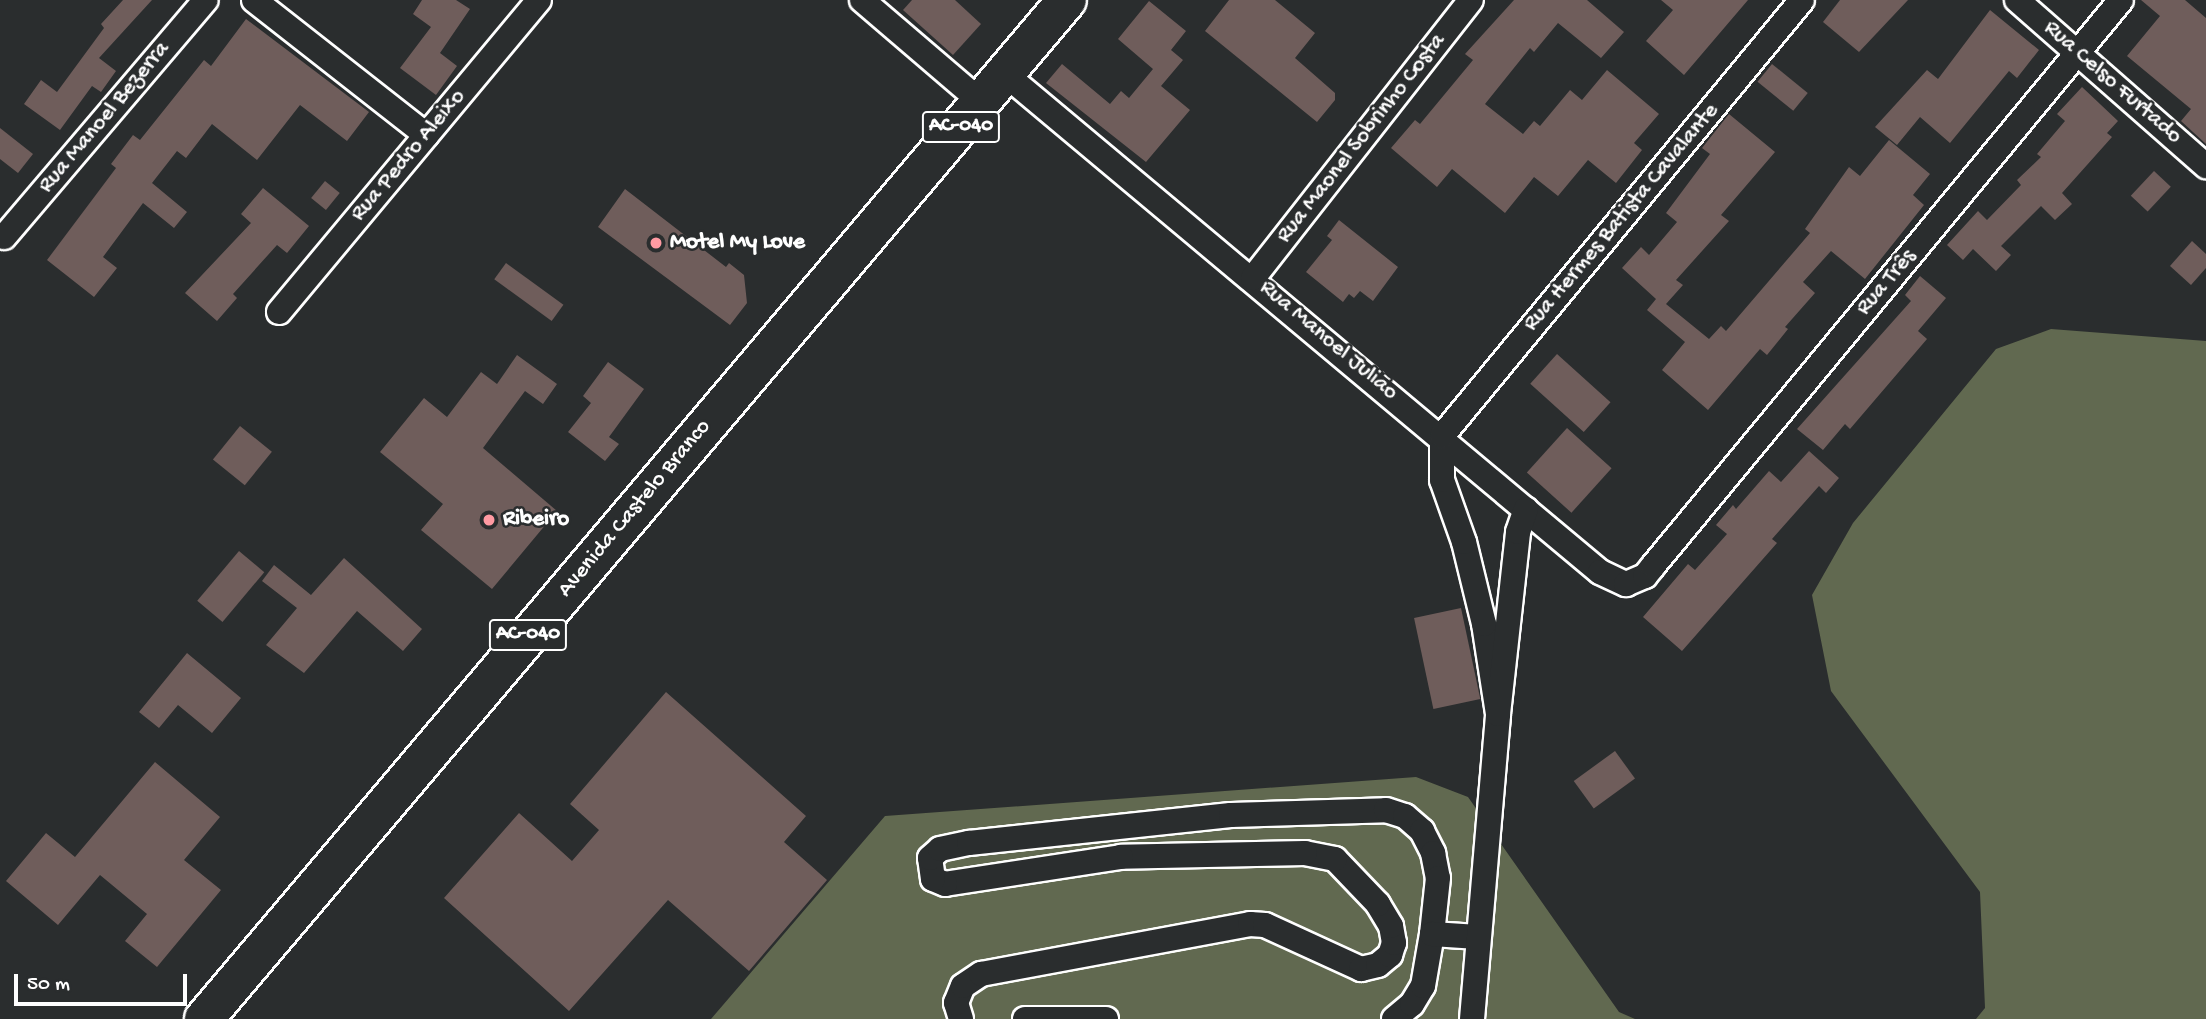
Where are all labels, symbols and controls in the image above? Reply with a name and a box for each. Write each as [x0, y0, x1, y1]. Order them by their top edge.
street label: Rua Celso Furtado [2037, 15, 2187, 151]
street label: Rua Maonel Sobrinho Costa [1272, 29, 1452, 249]
street label: Rua Manoel Bezerra [33, 36, 177, 200]
street label: Rua Pedro Aleixo [346, 84, 472, 228]
street label: Rua Hermes Batista Cavalante [1518, 98, 1726, 338]
road number: AC-040 [921, 110, 1001, 144]
place label: Motel My Love [670, 229, 805, 257]
marker: Motel My Love [648, 235, 664, 251]
street label: Rua Três [1851, 244, 1923, 322]
street label: Rua Manoel Julião [1253, 275, 1403, 407]
street label: Avenida Castelo Branco [552, 414, 718, 604]
place label: Ribeiro [503, 506, 569, 534]
marker: Ribeiro [481, 512, 497, 528]
road number: AC-040 [488, 618, 568, 652]
scale bar [18, 960, 191, 1004]
text: 50 m [27, 973, 70, 998]

